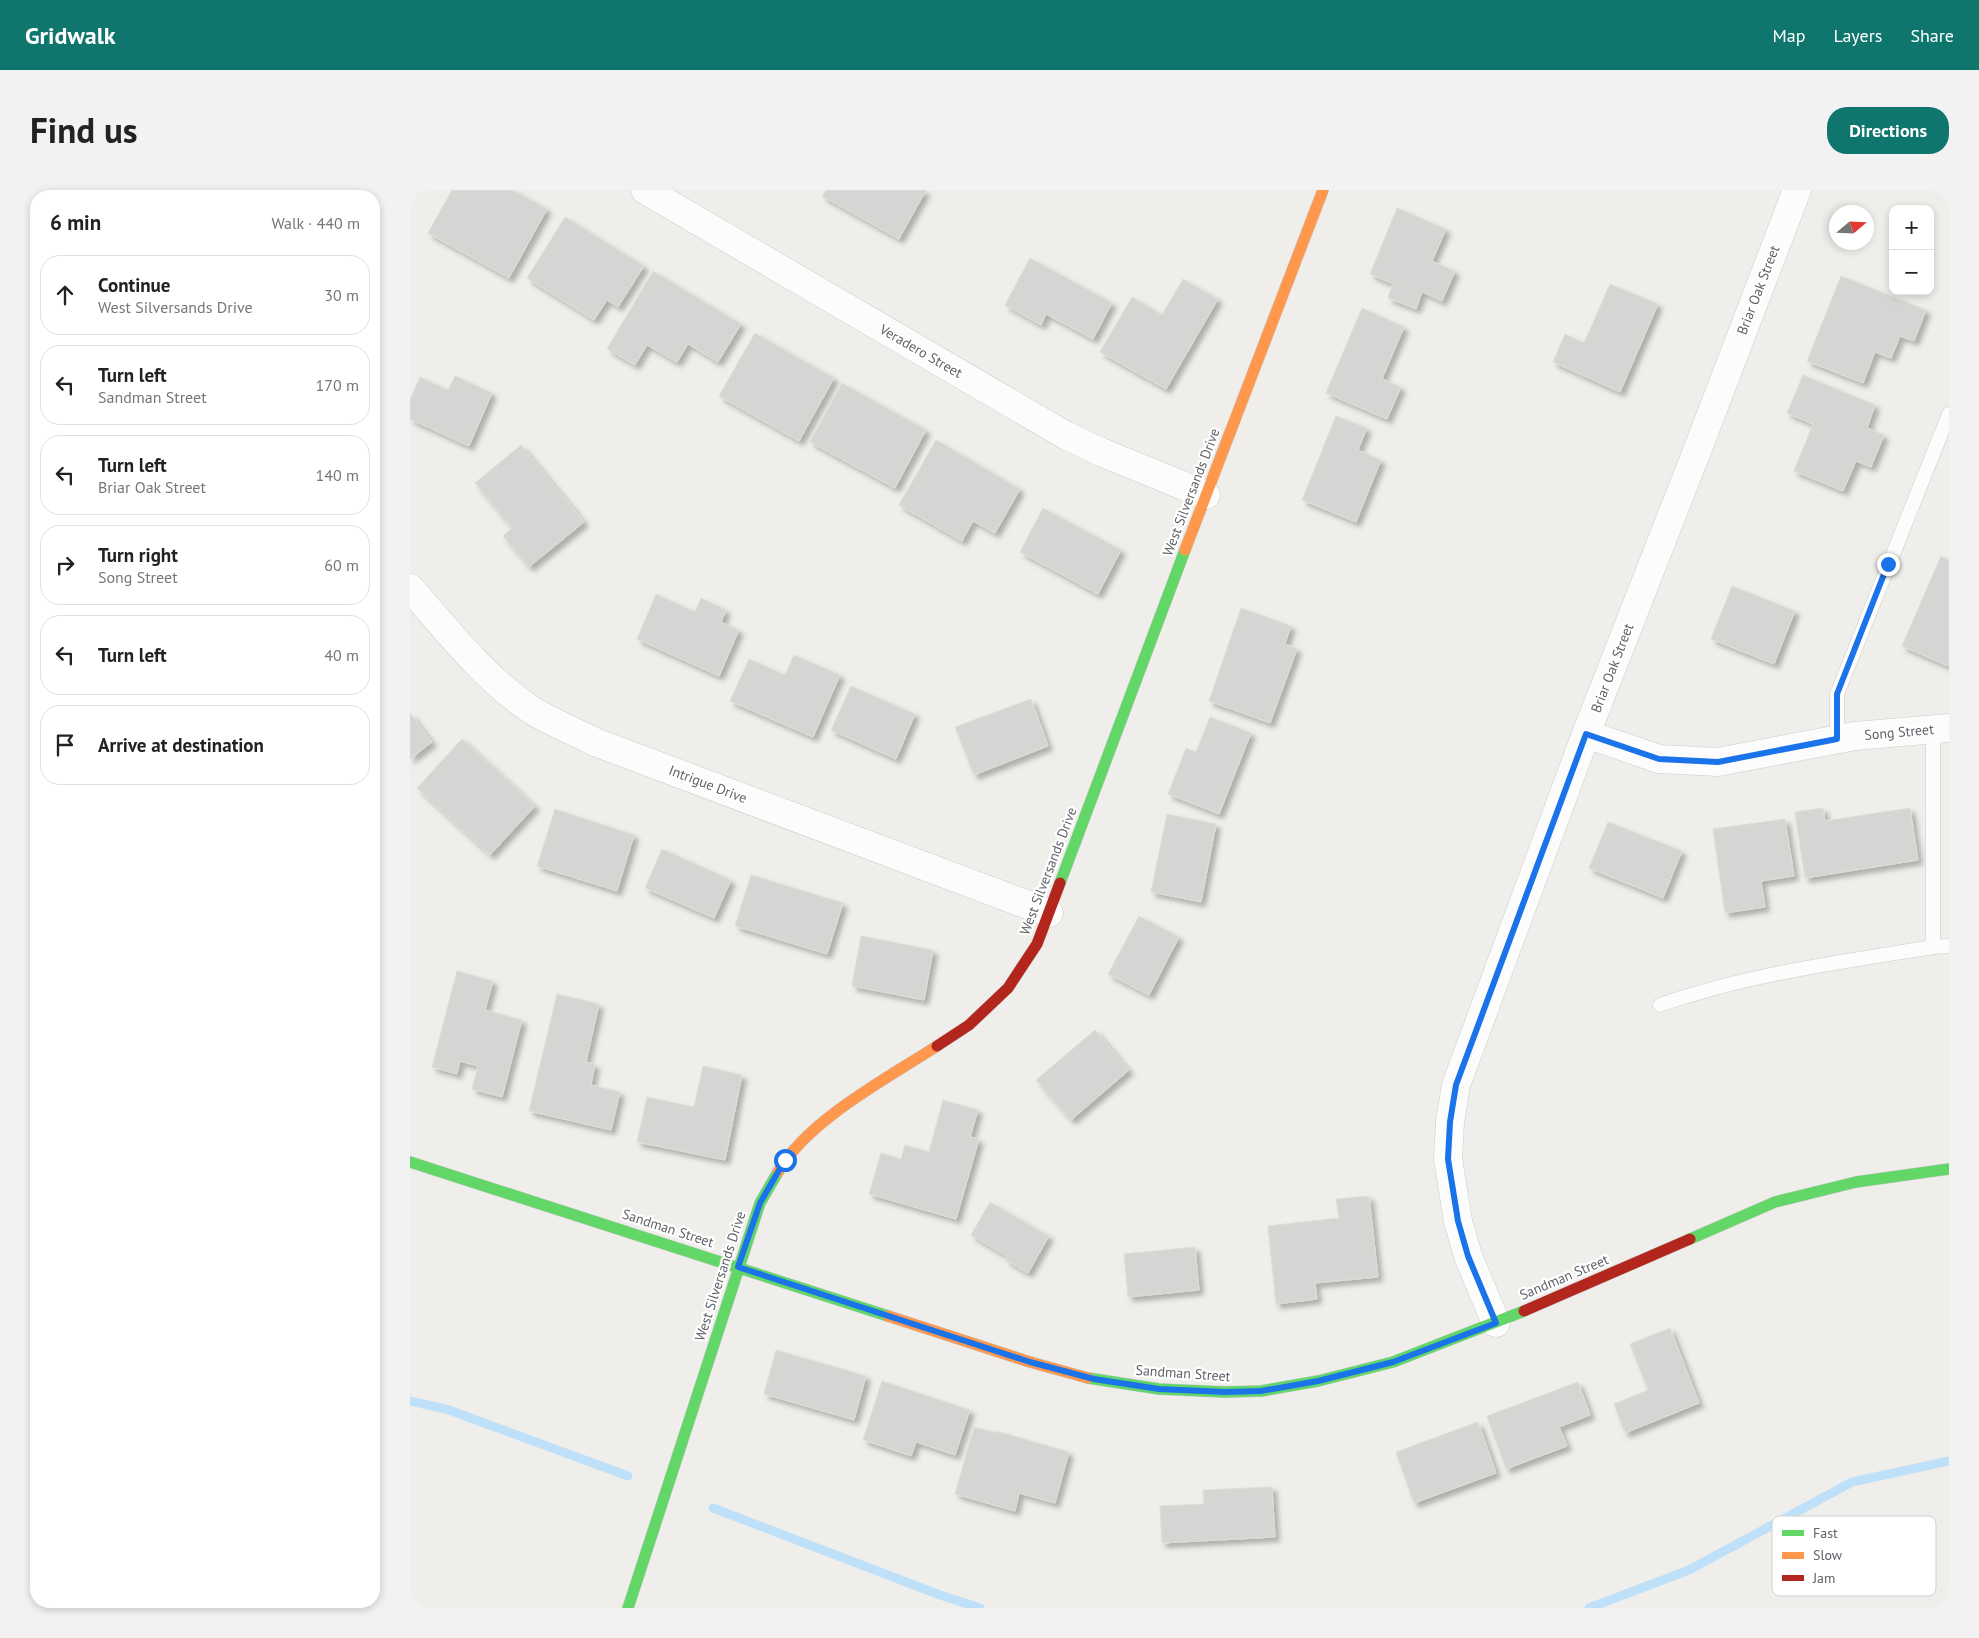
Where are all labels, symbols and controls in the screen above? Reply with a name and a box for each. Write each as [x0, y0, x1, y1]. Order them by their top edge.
text: Gridwalk [25, 20, 115, 51]
text: Map [1773, 24, 1805, 47]
text: Layers [1833, 24, 1882, 47]
text: Share [1910, 24, 1954, 47]
text: Find us [30, 107, 138, 153]
button: Directions [1827, 107, 1949, 154]
north arrow [1829, 205, 1874, 250]
map controls [1889, 205, 1934, 295]
button: + [1889, 205, 1934, 250]
text: 6 min [50, 209, 101, 236]
text: Walk · 440 m [271, 213, 360, 233]
street label: Briar Oak Street [1733, 242, 1783, 337]
button: − [1889, 250, 1934, 295]
text: Continue [98, 273, 170, 297]
icon: ahead [51, 281, 79, 309]
text: 30 m [324, 285, 359, 305]
text: West Silversands Drive [98, 297, 253, 317]
street label: Veradero Street [876, 320, 966, 382]
text: Turn left [98, 363, 167, 387]
icon: left [51, 371, 79, 399]
text: 170 m [316, 375, 359, 395]
text: Sandman Street [98, 387, 207, 407]
street label: West Silversands Drive [1158, 426, 1224, 558]
text: Turn left [98, 453, 167, 477]
icon: left [51, 461, 79, 489]
text: 140 m [316, 465, 359, 485]
text: Briar Oak Street [98, 477, 206, 497]
text: Turn right [98, 543, 178, 567]
icon: right [51, 551, 79, 579]
route end [1877, 553, 1900, 576]
text: 60 m [324, 555, 359, 575]
text: Song Street [98, 567, 178, 587]
street label: Briar Oak Street [1587, 620, 1637, 715]
icon: left [51, 641, 79, 669]
text: Turn left [98, 643, 167, 667]
text: 40 m [324, 645, 359, 665]
street label: Song Street [1864, 720, 1935, 744]
icon: arrive [51, 731, 79, 759]
text: Arrive at destination [98, 733, 264, 757]
street label: Intrigue Drive [666, 761, 750, 807]
street label: West Silversands Drive [1015, 805, 1081, 937]
route start [774, 1149, 797, 1172]
street label: Sandman Street [620, 1205, 716, 1251]
street label: West Silversands Drive [691, 1209, 749, 1343]
street label: Sandman Street [1517, 1250, 1611, 1304]
street label: Sandman Street [1135, 1361, 1231, 1385]
legend [1772, 1516, 1936, 1596]
text: Fast [1813, 1524, 1838, 1542]
text: Slow [1813, 1546, 1843, 1564]
text: Jam [1812, 1569, 1835, 1587]

